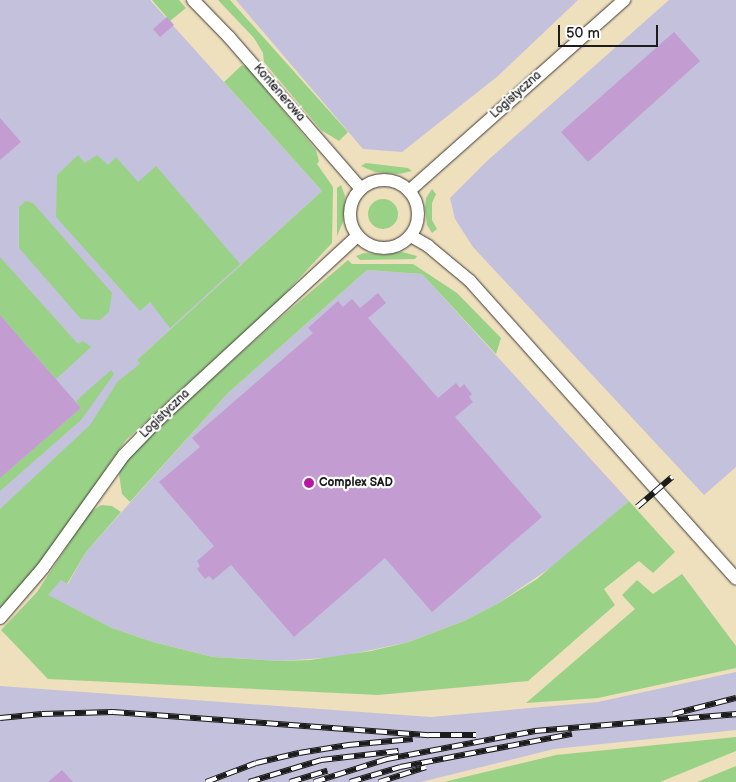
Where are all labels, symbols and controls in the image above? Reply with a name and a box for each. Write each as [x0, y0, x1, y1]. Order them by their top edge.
scale bar [561, 15, 661, 47]
text: 50 m [566, 24, 600, 43]
street label: Kontenerowa [250, 61, 308, 125]
street label: Logistyczna [488, 68, 544, 122]
street label: Logistyczna [137, 387, 193, 441]
place label: Complex SAD [319, 476, 393, 490]
marker: Complex SAD [303, 477, 315, 489]

